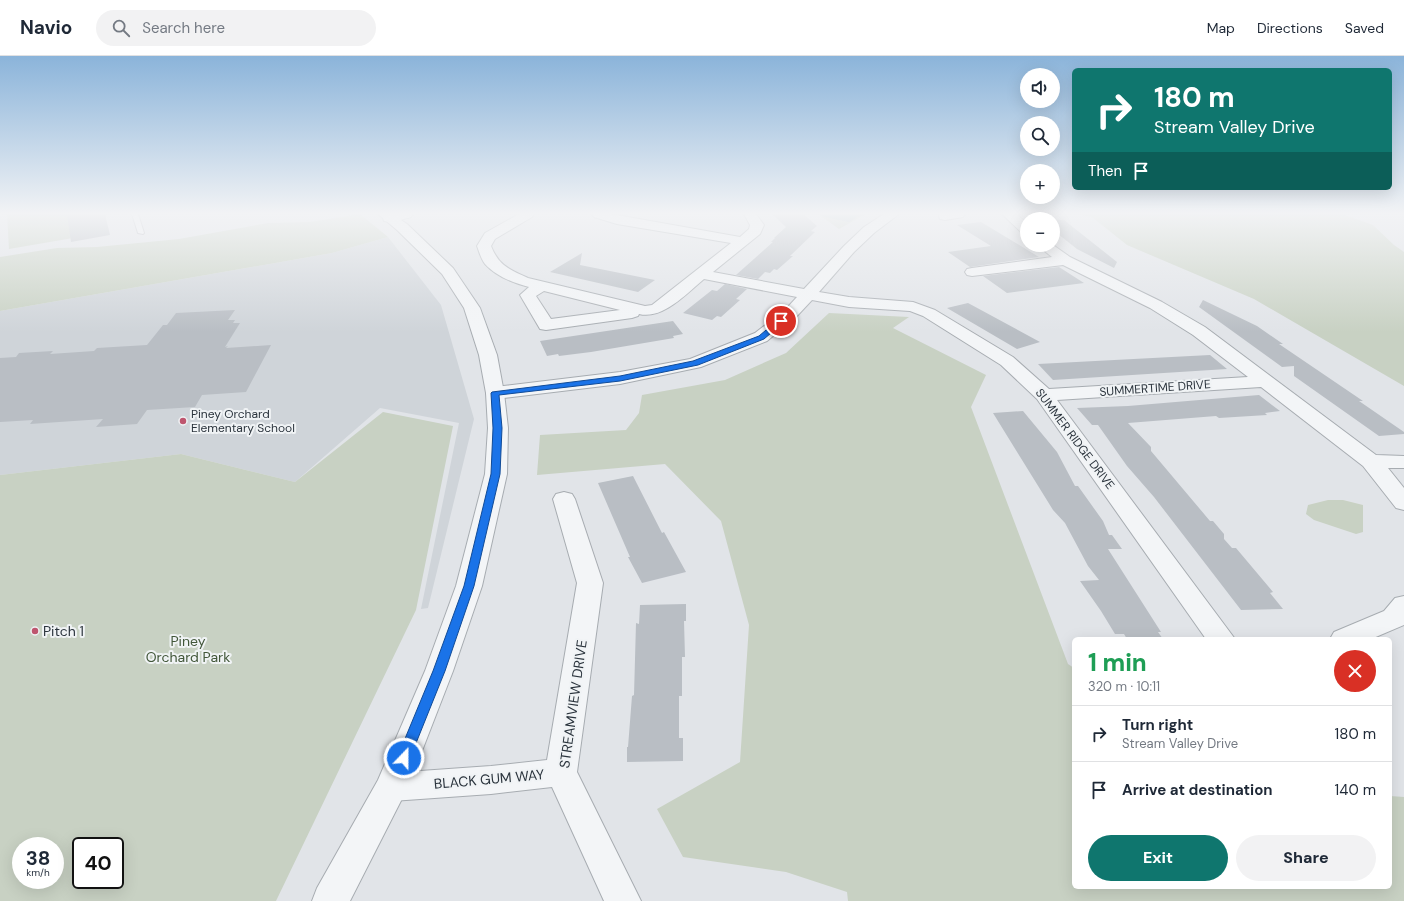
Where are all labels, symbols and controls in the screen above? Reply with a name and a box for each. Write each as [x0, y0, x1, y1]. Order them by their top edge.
search box [96, 10, 376, 46]
text: Navio [20, 15, 72, 40]
icon: search [110, 17, 132, 39]
text: Search here [142, 18, 225, 38]
text: Map [1207, 19, 1235, 37]
text: Directions [1257, 19, 1323, 37]
text: Saved [1345, 19, 1384, 37]
map controls [1020, 68, 1060, 252]
button: sound [1020, 68, 1060, 108]
text: 180 m [1154, 79, 1235, 116]
icon: right [1088, 84, 1140, 136]
text: Stream Valley Drive [1154, 115, 1315, 139]
button: search [1020, 116, 1060, 156]
icon: arrive [1130, 160, 1152, 182]
text: Then [1088, 161, 1122, 181]
button: + [1020, 164, 1060, 204]
button: − [1020, 212, 1060, 252]
pin [764, 304, 798, 338]
icon: arrive [770, 310, 792, 332]
street label: SUMMERTIME DRIVE [1099, 376, 1211, 400]
street label: SUMMER RIDGE DRIVE [1032, 385, 1118, 493]
place label: Piney Orchard Elementary School [191, 406, 295, 436]
marker: Piney Orchard Elementary School [178, 416, 188, 426]
place label: Pitch 1 [43, 622, 84, 640]
marker: Pitch 1 [30, 626, 40, 636]
park label: Piney Orchard Park [146, 632, 230, 666]
street label: STREAMVIEW DRIVE [555, 639, 591, 769]
text: 1 min [1088, 647, 1147, 678]
button: close [1334, 650, 1376, 692]
text: 320 m · 10:11 [1088, 678, 1160, 695]
text: Turn right [1122, 715, 1193, 735]
icon: right [1088, 723, 1110, 745]
text: 180 m [1335, 724, 1376, 744]
text: Stream Valley Drive [1122, 735, 1238, 752]
position arrow [383, 737, 425, 779]
street label: BLACK GUM WAY [433, 765, 545, 793]
icon: arrive [1088, 779, 1110, 801]
text: Arrive at destination [1122, 780, 1273, 800]
text: 140 m [1335, 780, 1376, 800]
button: Exit [1088, 835, 1228, 881]
button: Share [1236, 835, 1376, 881]
speed limit sign: 40 [72, 837, 124, 889]
text: 38 [26, 845, 50, 871]
text: km/h [26, 866, 50, 879]

